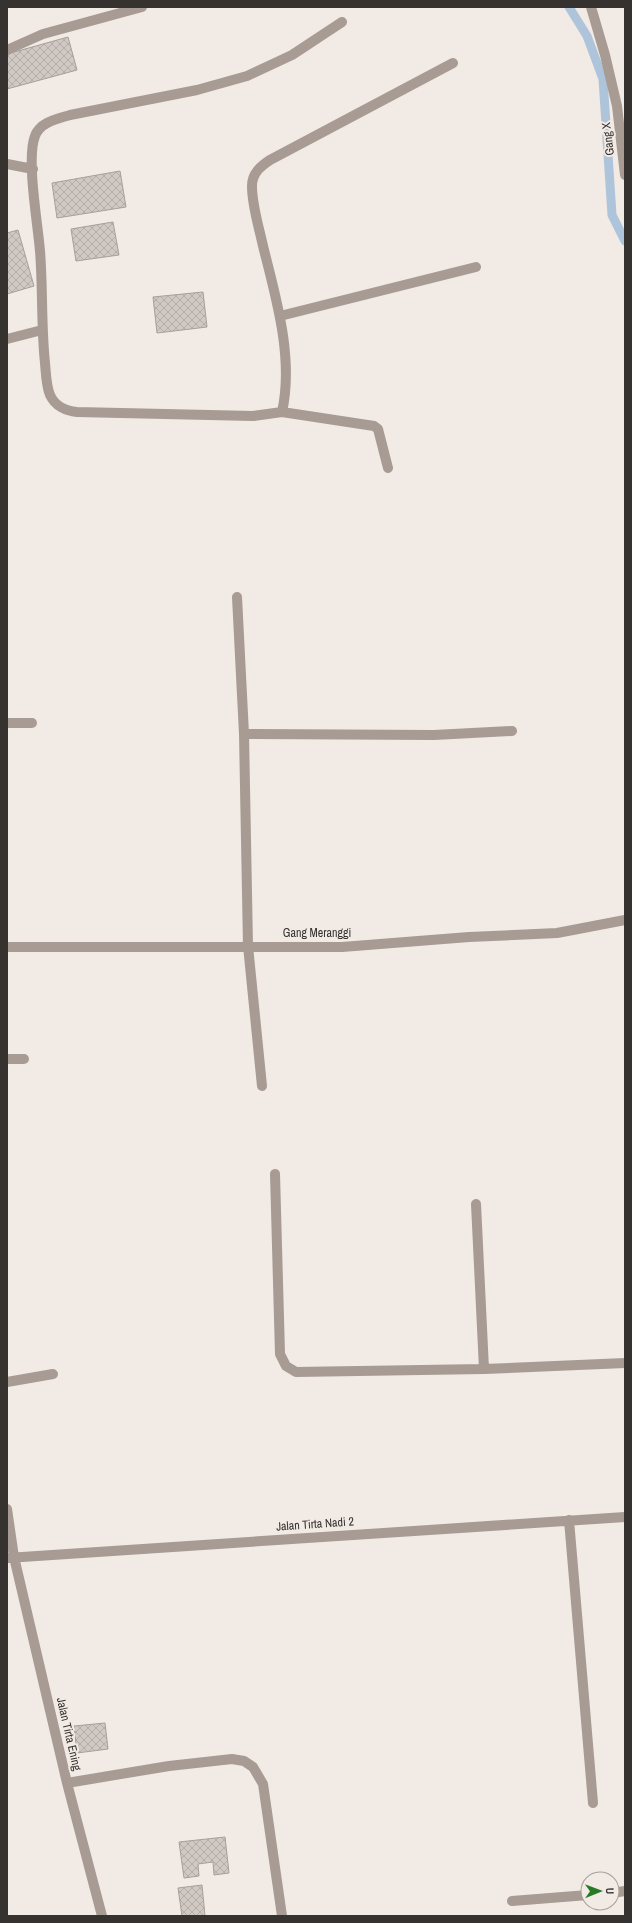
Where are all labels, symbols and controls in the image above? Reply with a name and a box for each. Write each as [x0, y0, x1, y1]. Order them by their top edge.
street label: Gang X [598, 121, 618, 157]
street label: Gang Meranggi [283, 925, 351, 941]
street label: Jalan Tirta Nadi 2 [276, 1513, 354, 1535]
street label: Jalan Tirta Ening [53, 1696, 85, 1773]
north arrow [580, 1871, 620, 1911]
text: U [603, 1887, 617, 1894]

